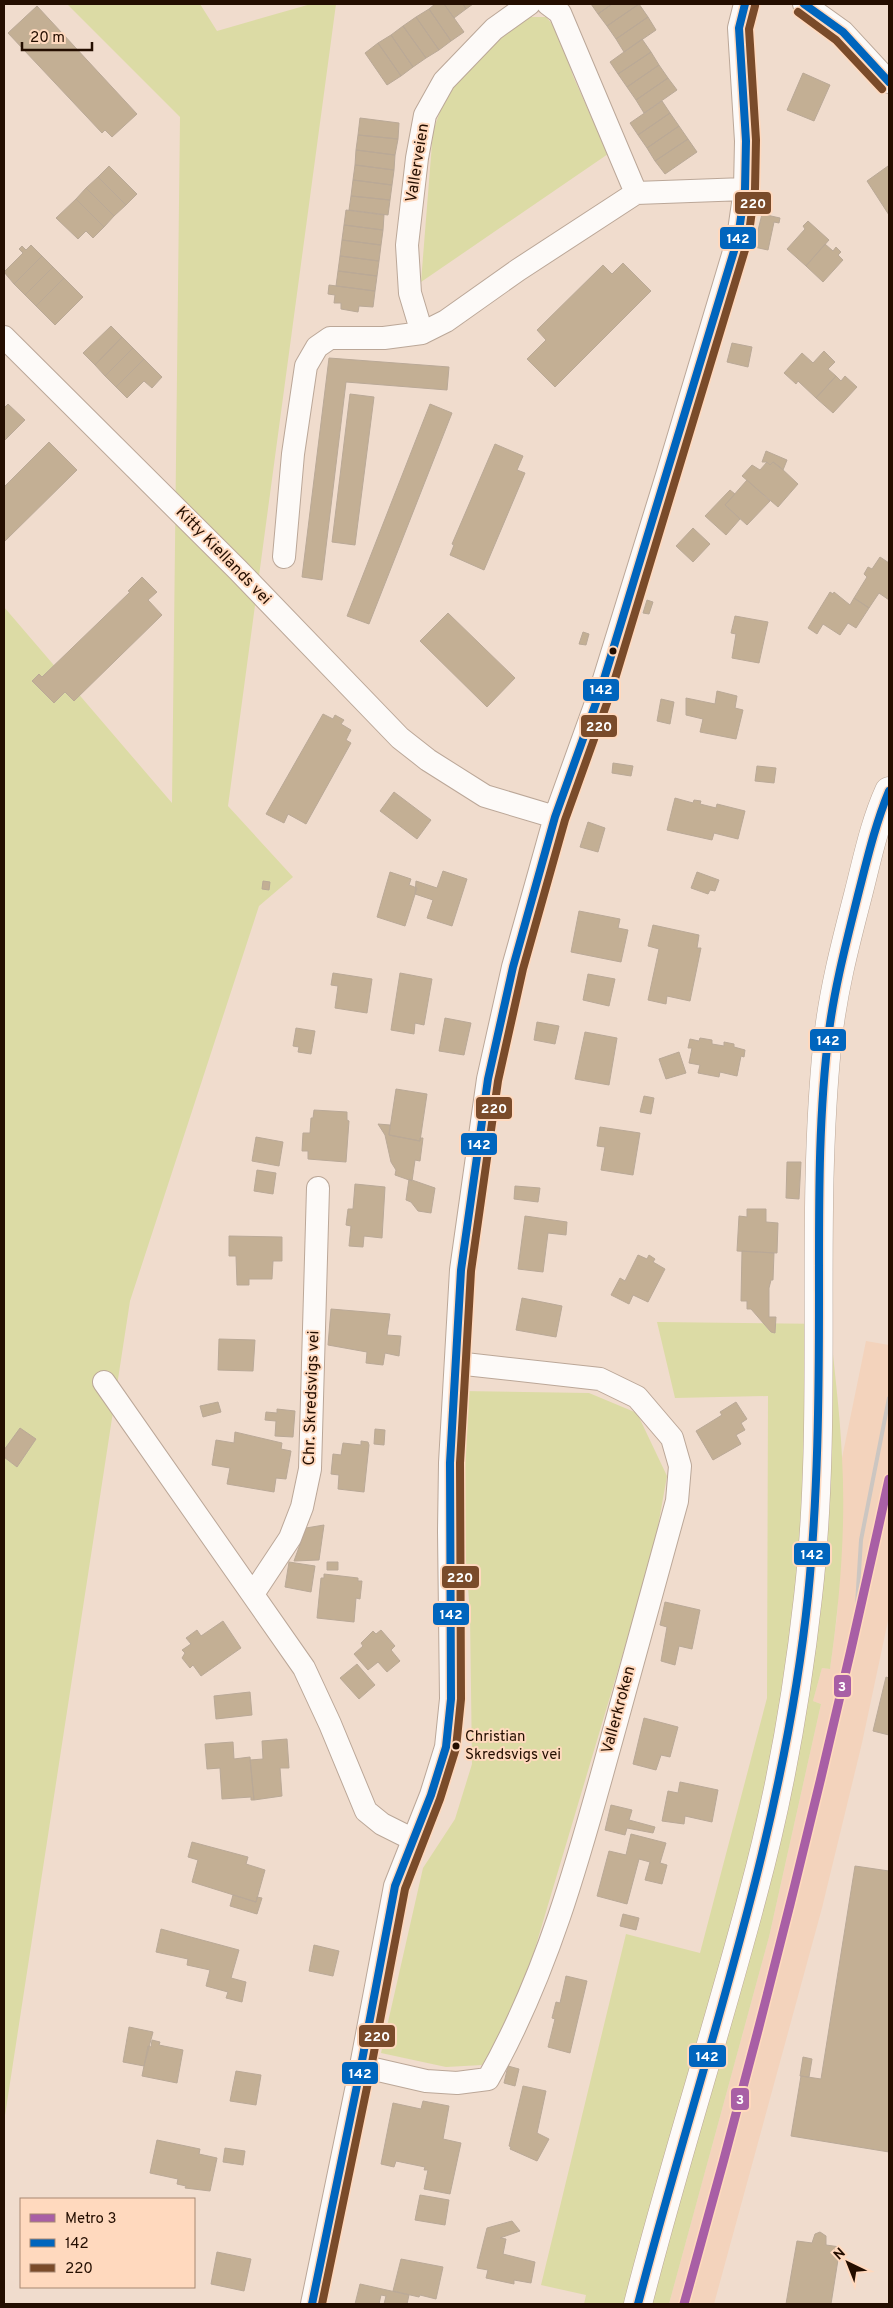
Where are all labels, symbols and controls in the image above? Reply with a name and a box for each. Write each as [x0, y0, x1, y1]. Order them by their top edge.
scale bar [22, 20, 92, 52]
text: 20 m [30, 29, 65, 48]
street label: Vallerveien [402, 122, 434, 204]
line badge: 220 [734, 191, 772, 215]
text: 220 [740, 196, 766, 213]
line badge: 142 [719, 226, 757, 250]
text: 142 [726, 231, 750, 248]
street label: Kitty Kiellands vei [171, 503, 275, 609]
unlabelled marker [608, 646, 618, 656]
line badge: 142 [582, 678, 620, 702]
text: 142 [589, 682, 613, 699]
line badge: 220 [580, 714, 618, 738]
text: 220 [586, 719, 612, 736]
line badge: 142 [809, 1028, 847, 1052]
text: 142 [816, 1033, 840, 1050]
line badge: 220 [475, 1096, 513, 1120]
text: 220 [481, 1101, 507, 1118]
line badge: 142 [460, 1132, 498, 1156]
text: 142 [467, 1137, 491, 1154]
street label: Chr. Skredsvigs vei [300, 1330, 324, 1466]
line badge: 142 [793, 1542, 831, 1566]
text: 142 [800, 1547, 824, 1564]
line badge: 220 [441, 1565, 480, 1589]
text: 220 [447, 1570, 473, 1587]
line badge: 142 [432, 1602, 470, 1626]
text: 142 [439, 1607, 463, 1624]
street label: Vallerkroken [598, 1664, 640, 1756]
line badge: 3 [833, 1674, 852, 1698]
text: 3 [838, 1679, 846, 1696]
place label: Christian Skredsvigs vei [465, 1728, 561, 1765]
marker: Christian Skredsvigs vei [451, 1741, 461, 1751]
line badge: 220 [358, 2024, 396, 2048]
text: 220 [364, 2029, 390, 2046]
line badge: 142 [688, 2044, 727, 2068]
text: 142 [695, 2049, 719, 2066]
line badge: 142 [341, 2061, 379, 2085]
text: 142 [348, 2066, 372, 2083]
line badge: 3 [730, 2087, 750, 2111]
text: 3 [736, 2092, 744, 2109]
legend [20, 2198, 195, 2288]
text: Metro 3 [65, 2210, 116, 2229]
text: 142 [65, 2235, 89, 2254]
north arrow [823, 2238, 873, 2288]
text: N [831, 2245, 850, 2264]
text: 220 [65, 2260, 93, 2279]

